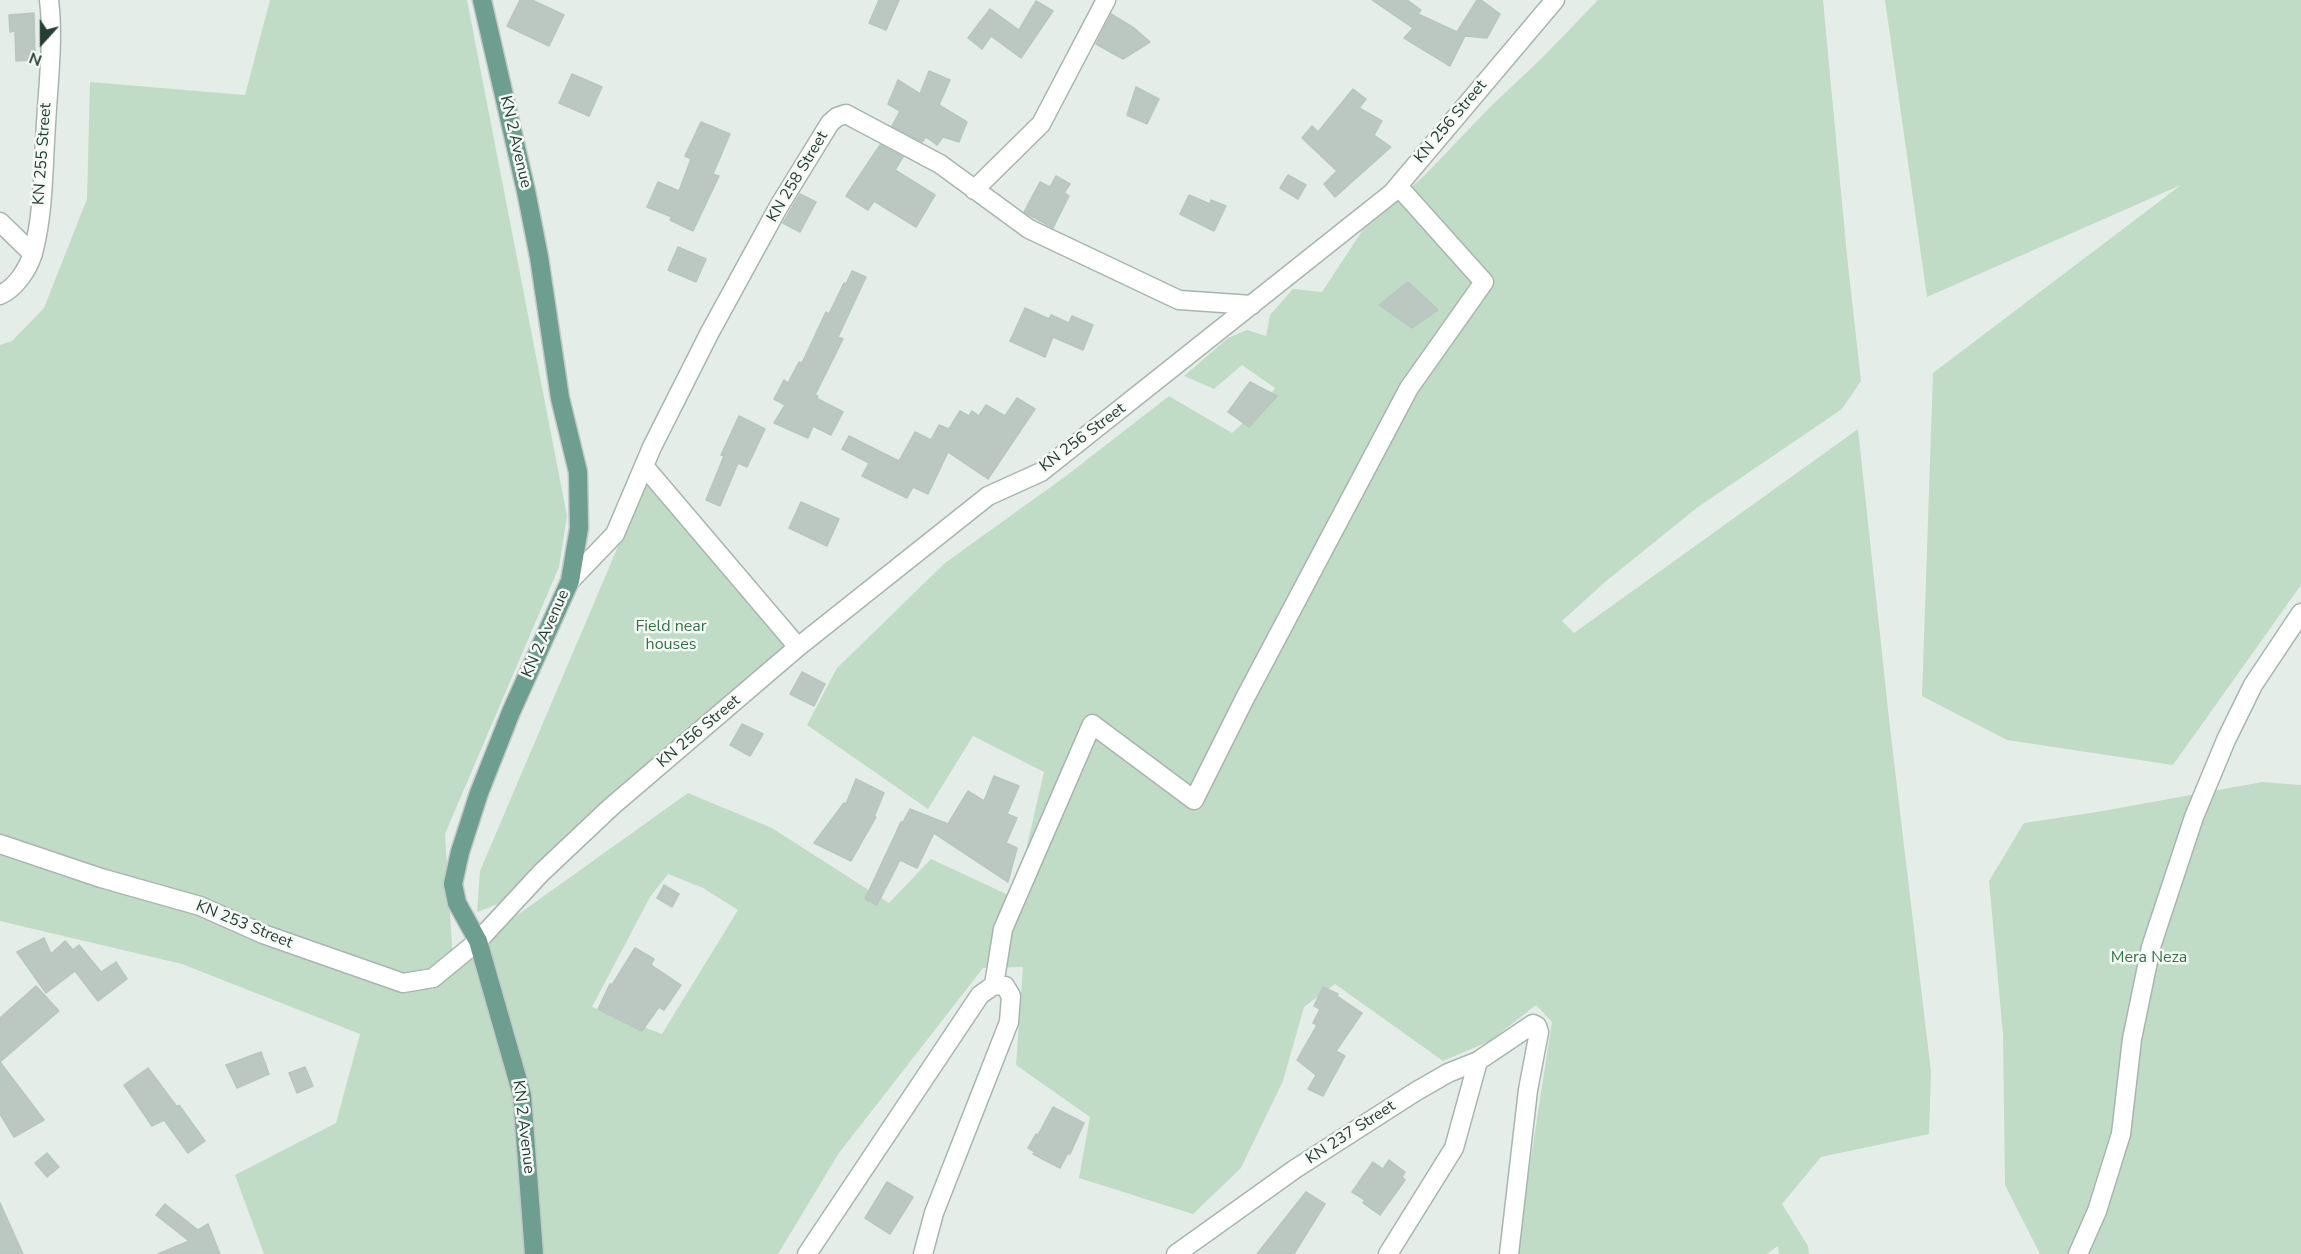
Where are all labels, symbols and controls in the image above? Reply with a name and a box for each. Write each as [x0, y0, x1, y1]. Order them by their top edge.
north arrow [12, 12, 72, 72]
text: N [26, 46, 45, 71]
street label: KN 256 Street [1411, 77, 1491, 167]
street label: KN 2 Avenue [495, 94, 535, 190]
street label: KN 255 Street [30, 102, 56, 206]
street label: KN 258 Street [763, 128, 833, 226]
street label: KN 256 Street [1036, 399, 1130, 477]
street label: KN 2 Avenue [518, 587, 574, 681]
park label: Field near houses [636, 617, 706, 655]
street label: KN 256 Street [654, 692, 744, 772]
street label: KN 253 Street [193, 897, 295, 953]
park label: Mera Neza [2111, 948, 2187, 968]
street label: KN 2 Avenue [508, 1079, 538, 1175]
street label: KN 237 Street [1303, 1097, 1399, 1169]

